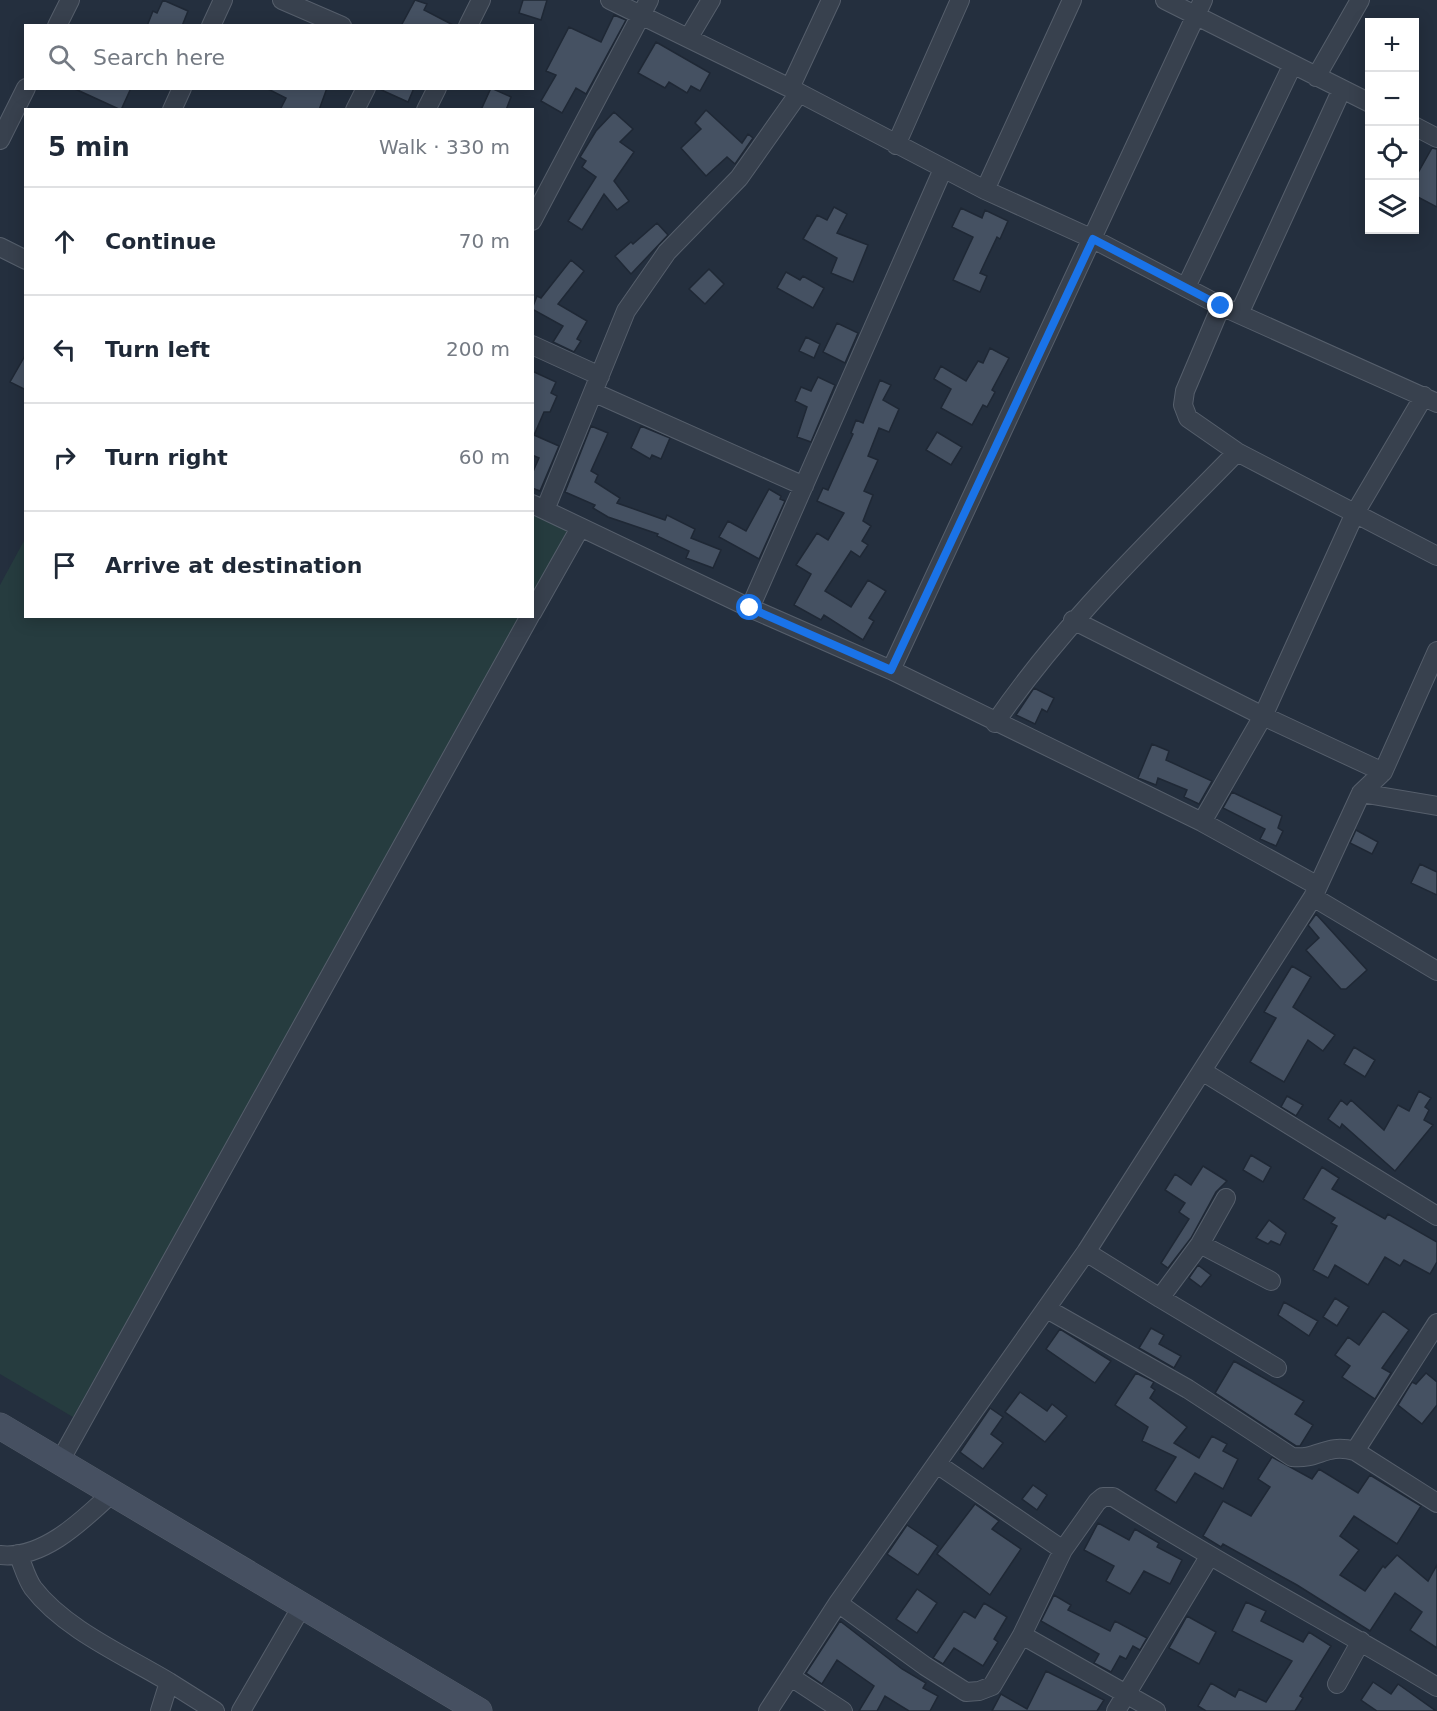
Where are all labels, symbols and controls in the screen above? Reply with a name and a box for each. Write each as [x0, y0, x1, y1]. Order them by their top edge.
map controls [1365, 18, 1419, 234]
button: + [1365, 18, 1419, 72]
search box [24, 24, 534, 90]
icon: search [45, 41, 78, 74]
text: Search here [93, 45, 225, 70]
button: − [1365, 72, 1419, 126]
button: locate [1365, 126, 1419, 180]
text: 5 min [48, 132, 130, 162]
text: Walk · 330 m [379, 135, 510, 159]
button: layers [1365, 180, 1419, 234]
icon: ahead [48, 225, 81, 258]
text: Continue [105, 229, 216, 254]
text: 70 m [459, 229, 510, 253]
route end [1207, 292, 1233, 318]
icon: left [48, 333, 81, 366]
text: Turn left [105, 337, 210, 362]
text: 200 m [446, 337, 510, 361]
icon: right [48, 441, 81, 474]
text: Turn right [105, 445, 228, 470]
text: 60 m [459, 445, 510, 469]
icon: arrive [48, 549, 81, 582]
text: Arrive at destination [105, 553, 362, 578]
route start [736, 594, 762, 620]

